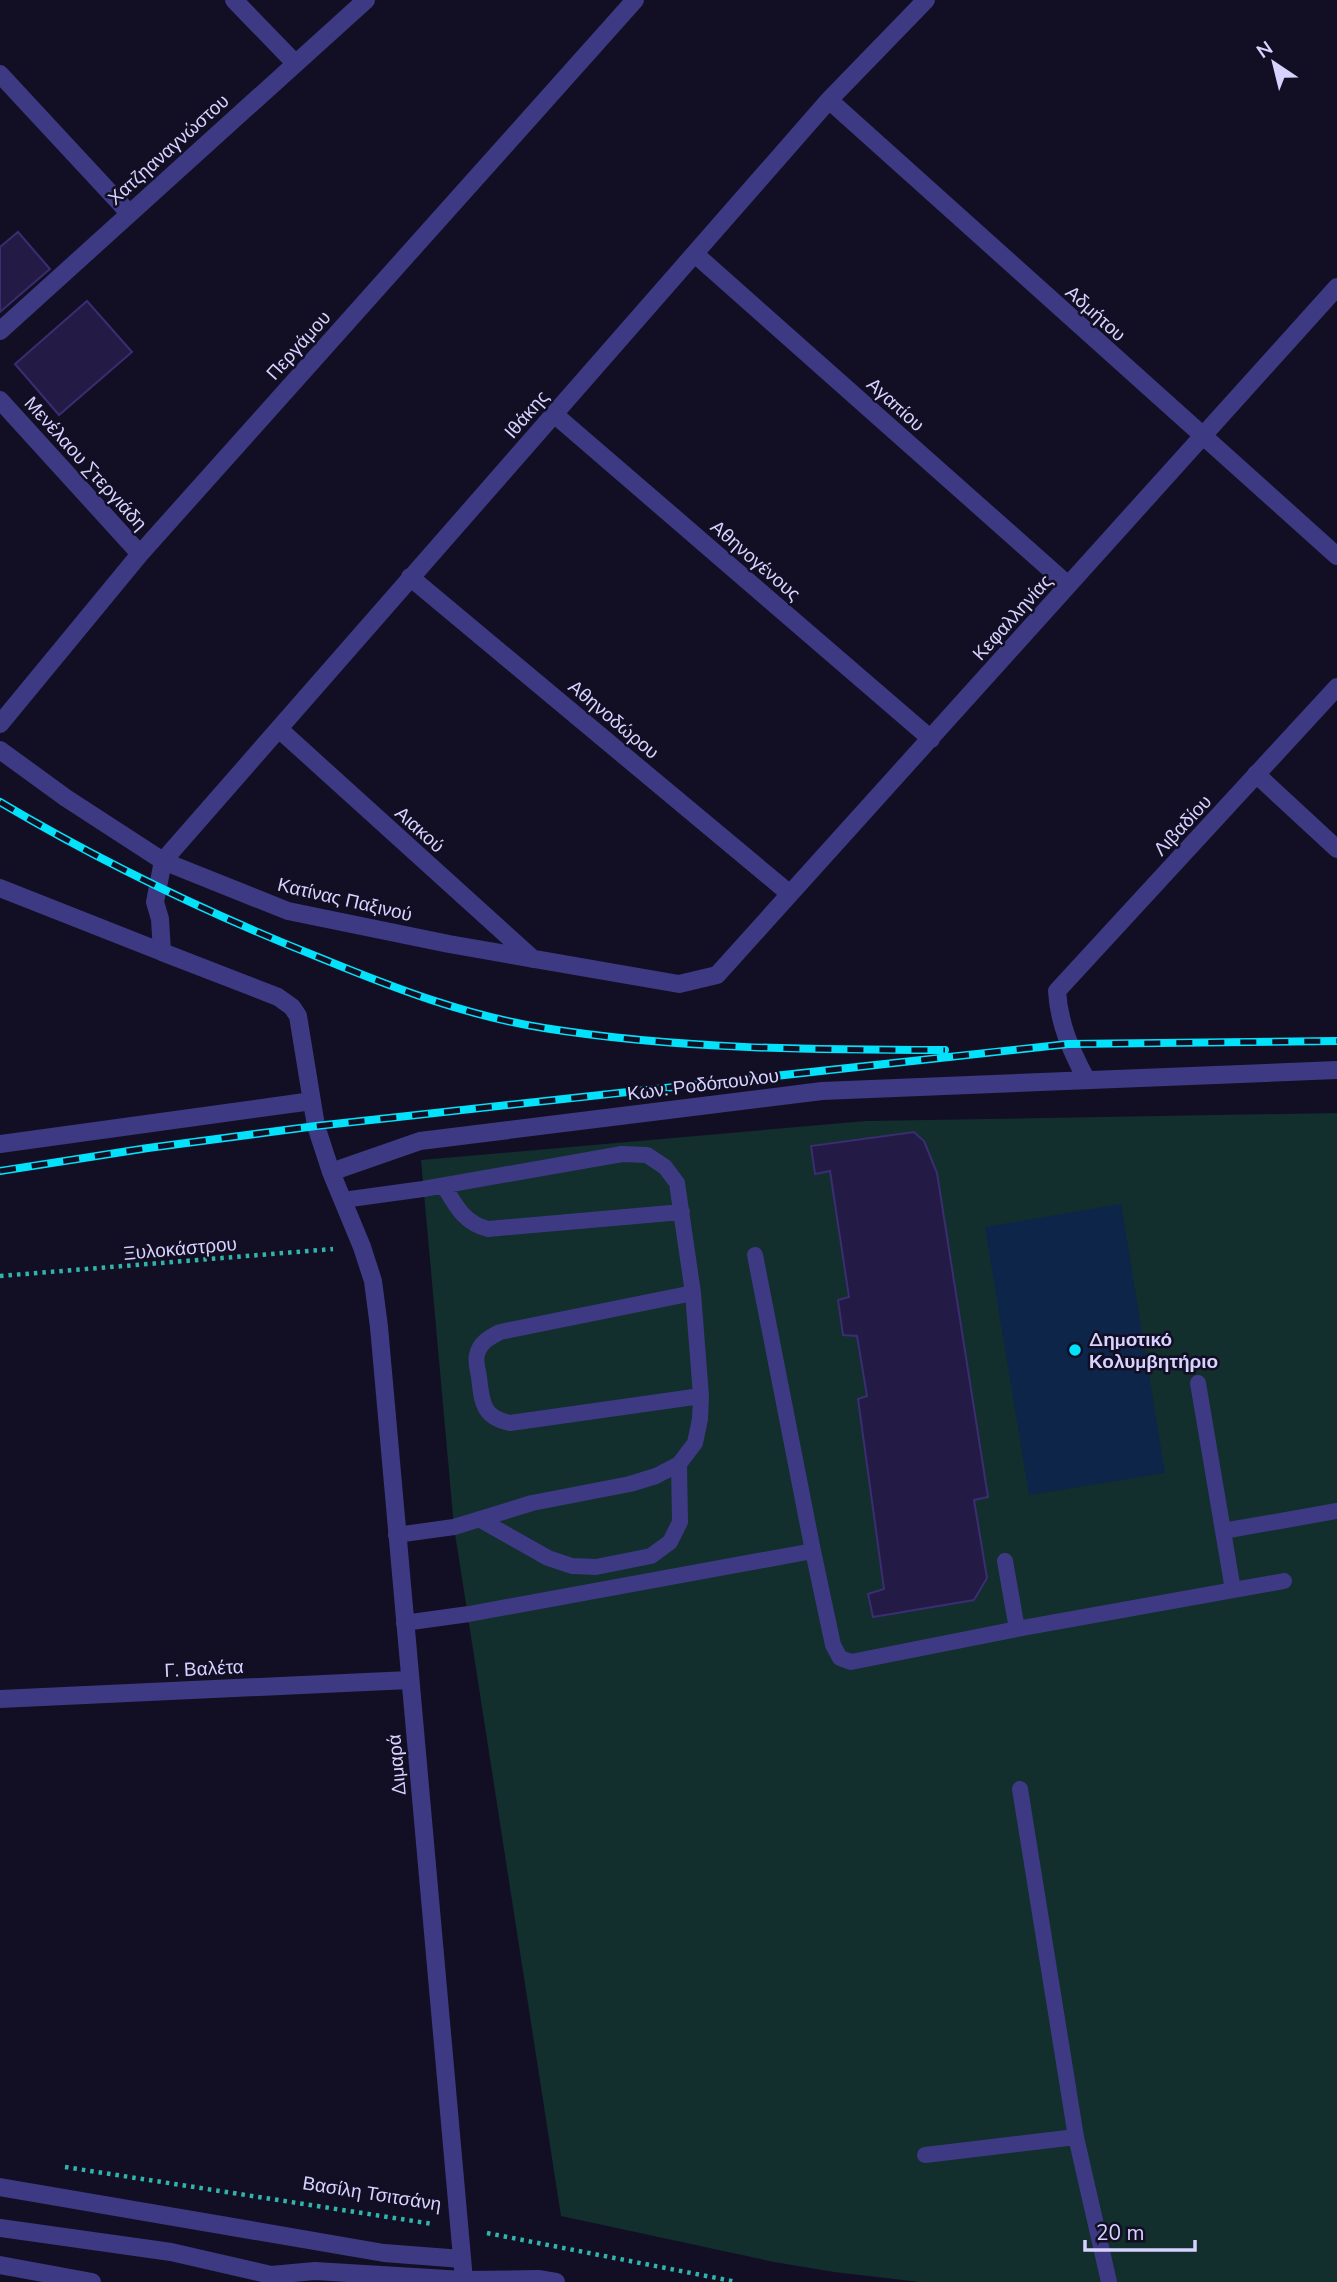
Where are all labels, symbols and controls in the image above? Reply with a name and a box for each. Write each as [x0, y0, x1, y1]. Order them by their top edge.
north arrow [1239, 28, 1309, 98]
text: N [1252, 35, 1278, 65]
street label: Χατζηαναγνώστου [102, 88, 235, 211]
street label: Αδμήτου [1060, 280, 1131, 348]
street label: Περγάμου [261, 305, 337, 386]
street label: Αγαπίου [861, 372, 930, 438]
street label: Ιθάκης [499, 385, 555, 444]
street label: Μενέλαου Στεργιάδη [18, 391, 153, 536]
street label: Αθηνογένους [705, 514, 806, 607]
street label: Κεφαλληνίας [967, 569, 1059, 666]
street label: Αθηνοδώρου [562, 674, 664, 765]
street label: Λιβαδίου [1148, 790, 1218, 862]
street label: Αιακού [389, 801, 450, 859]
street label: Κατίνας Παξινού [275, 872, 415, 928]
street label: Κων. Ροδόπουλου [626, 1063, 780, 1107]
street label: Ξυλοκάστρου [122, 1231, 238, 1267]
place label: Δημοτικό Κολυμβητήριο [1089, 1327, 1218, 1375]
marker: Δημοτικό Κολυμβητήριο [1067, 1342, 1083, 1358]
street label: Γ. Βαλέτα [164, 1654, 244, 1684]
street label: Διμαρά [381, 1733, 413, 1797]
street label: Βασίλη Τσιτσάνη [301, 2170, 443, 2218]
scale bar [1085, 2208, 1195, 2252]
text: 20 m [1096, 2219, 1145, 2247]

